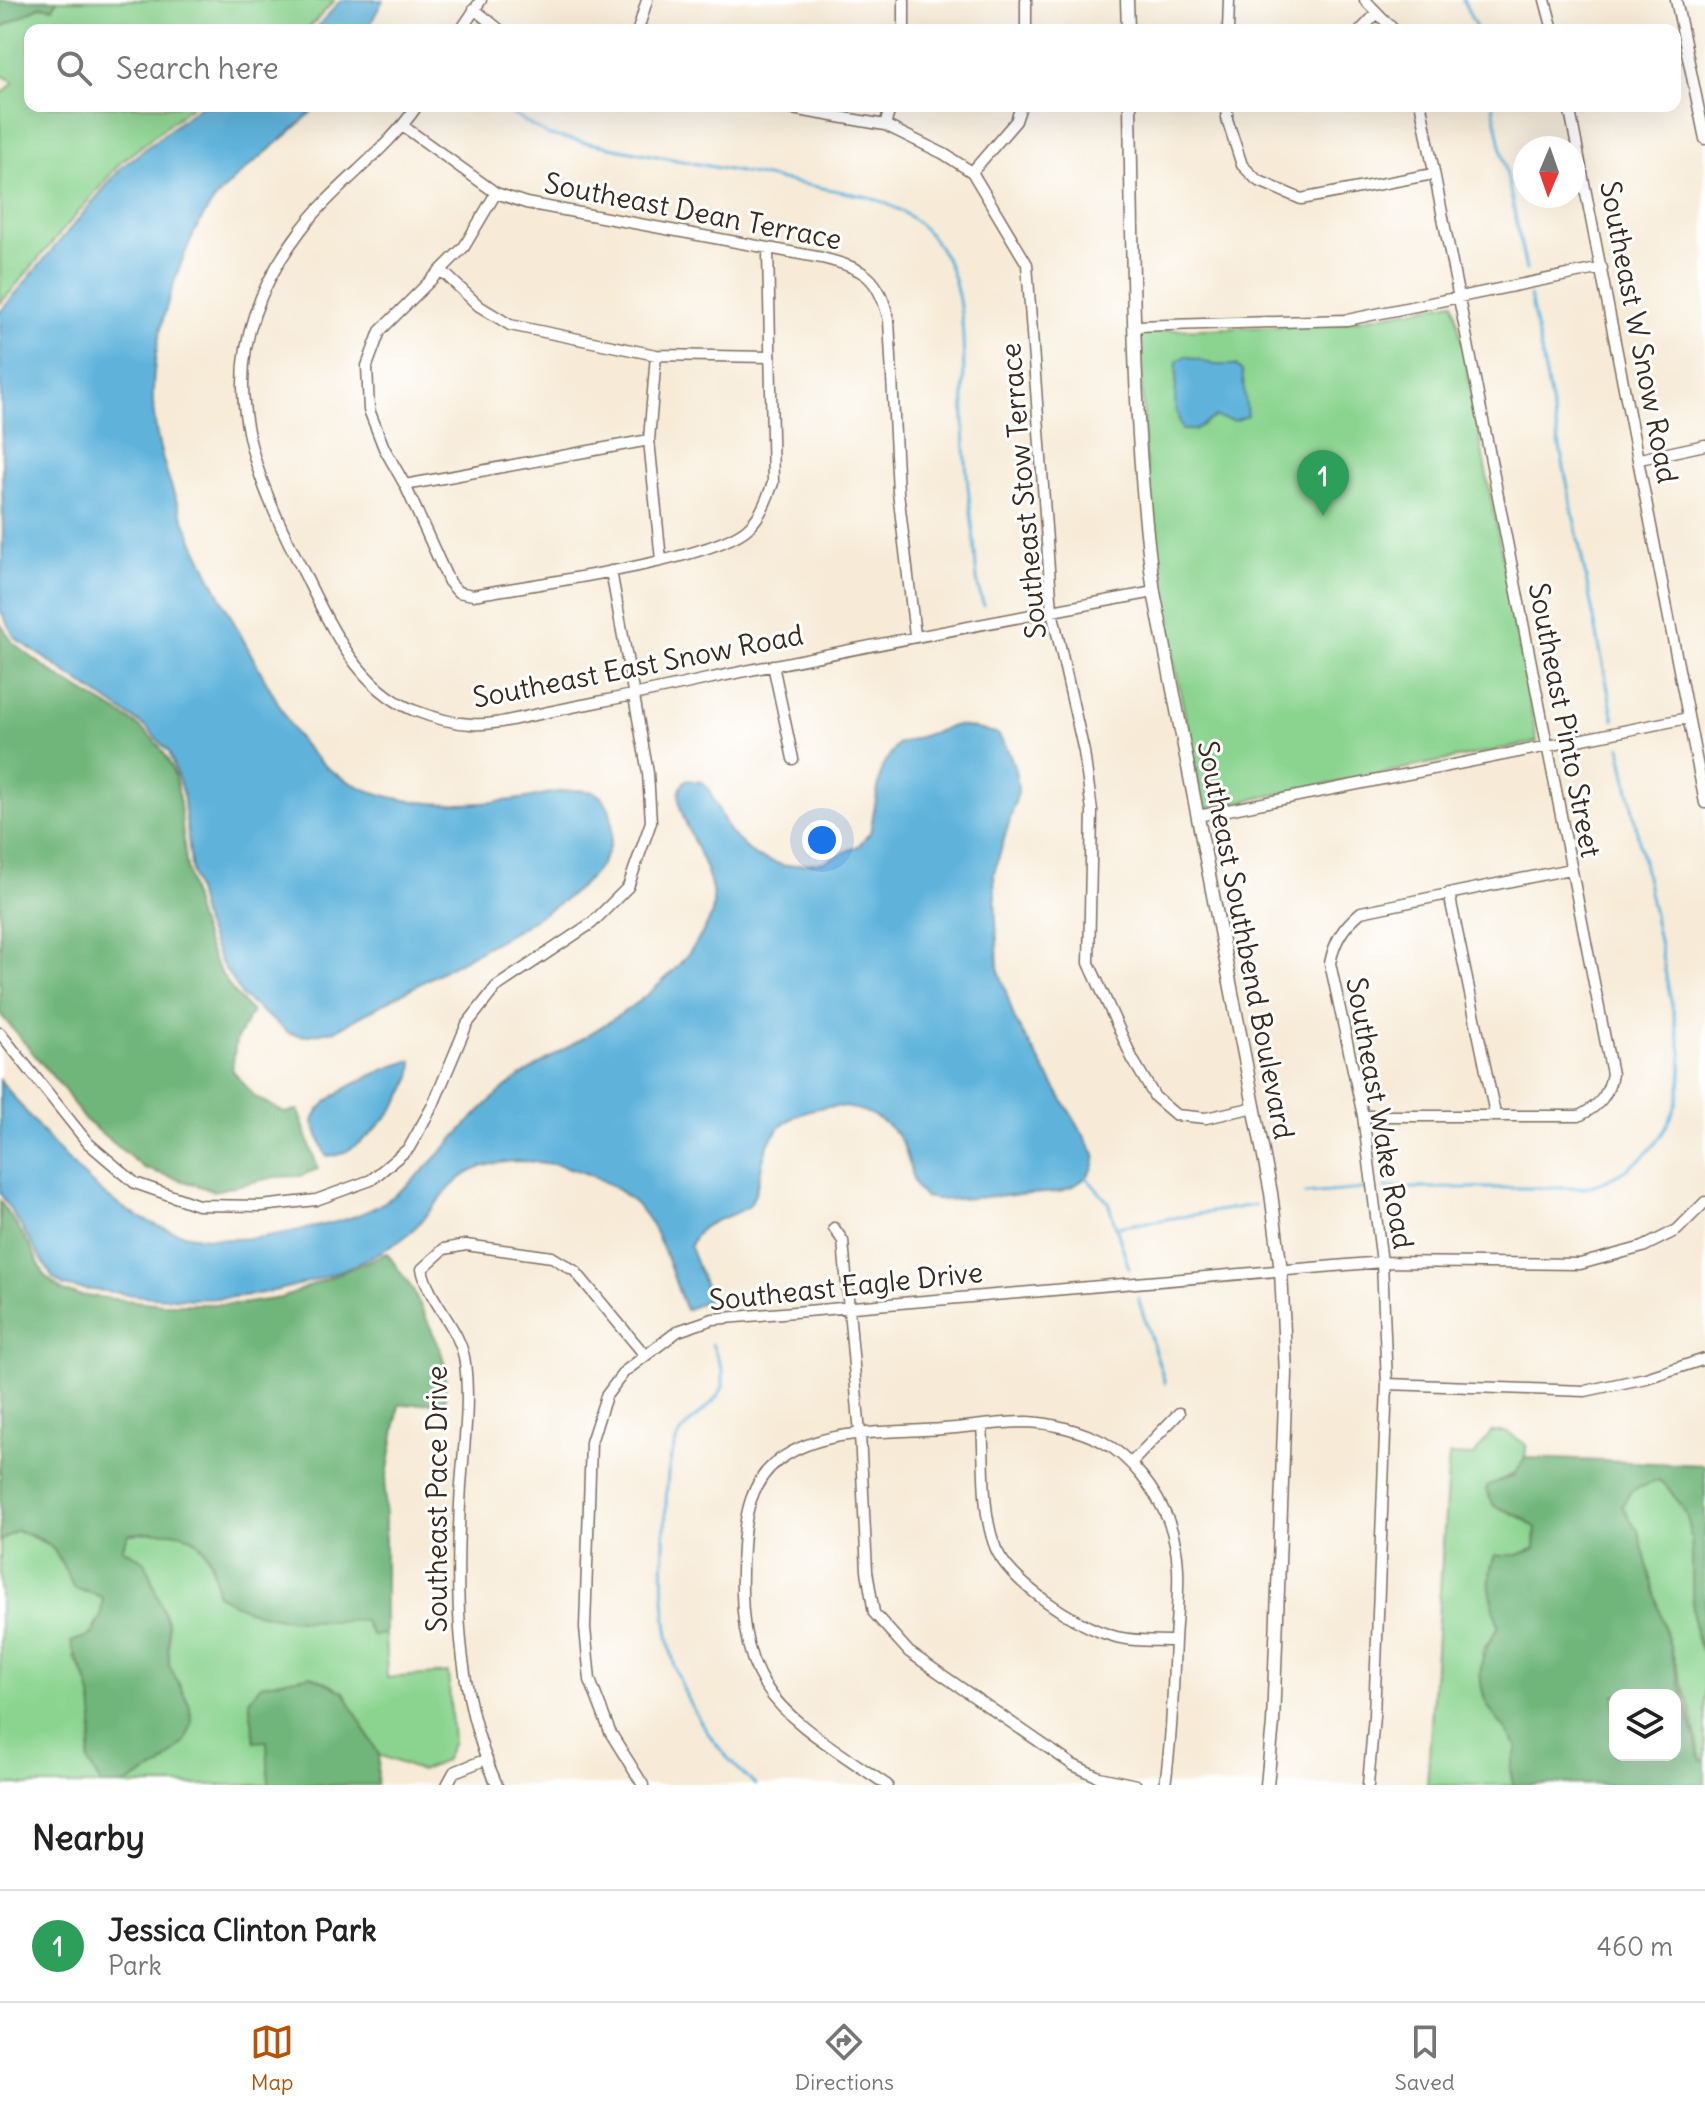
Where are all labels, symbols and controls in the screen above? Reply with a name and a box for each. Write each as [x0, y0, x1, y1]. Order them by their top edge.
search box [24, 24, 1681, 112]
icon: search [52, 46, 96, 90]
text: Search here [116, 49, 279, 87]
north arrow [1513, 136, 1585, 208]
street label: Southeast Dean Terrace [541, 165, 845, 257]
street label: Southeast W Snow Road [1592, 178, 1686, 486]
street label: Southeast Stow Terrace [992, 341, 1054, 641]
pin: 1 [1297, 450, 1349, 516]
street label: Southeast Pinto Street [1521, 580, 1609, 860]
street label: Southeast East Snow Road [470, 616, 806, 716]
street label: Southeast Southbend Boulevard [1190, 738, 1302, 1142]
your location [802, 820, 842, 860]
street label: Southeast Wake Road [1338, 974, 1422, 1252]
street label: Southeast Eagle Drive [707, 1254, 985, 1318]
street label: Southeast Pace Drive [419, 1366, 455, 1632]
map controls [1609, 1689, 1681, 1761]
button: layers [1609, 1689, 1681, 1761]
text: Nearby [32, 1816, 145, 1859]
text: Jessica Clinton Park [108, 1911, 376, 1949]
text: 1 [53, 1930, 63, 1963]
text: 460 m [1597, 1930, 1673, 1963]
text: Park [108, 1949, 162, 1982]
tab: Map [250, 2020, 294, 2096]
tab: Directions [795, 2020, 894, 2096]
tab: Saved [1394, 2020, 1455, 2096]

